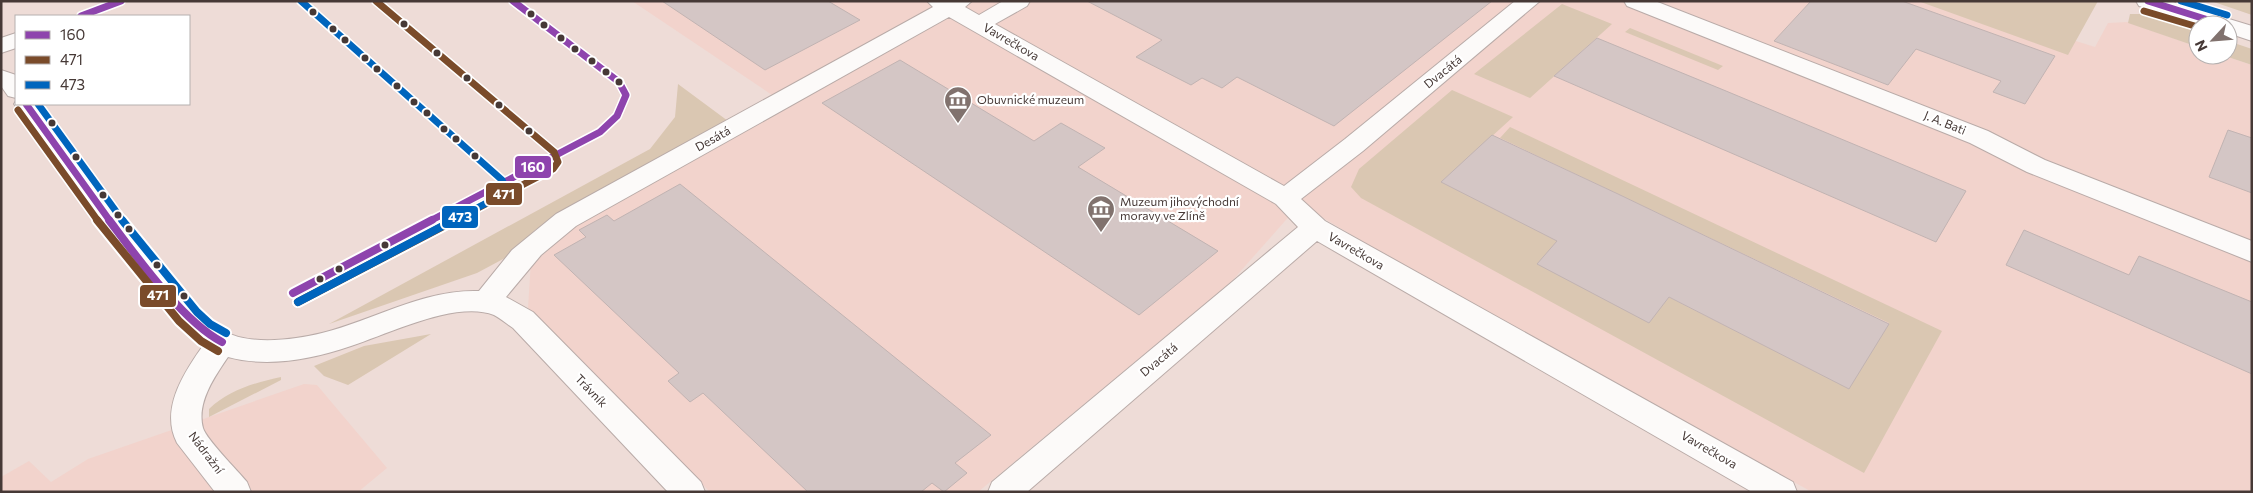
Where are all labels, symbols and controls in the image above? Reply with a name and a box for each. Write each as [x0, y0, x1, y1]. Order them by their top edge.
unlabelled marker [308, 7, 318, 17]
unlabelled marker [526, 9, 536, 19]
legend [15, 15, 190, 105]
north arrow [2188, 15, 2238, 65]
unlabelled marker [399, 19, 409, 29]
unlabelled marker [539, 20, 549, 30]
street label: Vavrečkova [981, 20, 1042, 63]
unlabelled marker [328, 24, 338, 34]
text: 160 [60, 25, 85, 43]
unlabelled marker [556, 33, 566, 43]
unlabelled marker [340, 35, 350, 45]
text: N [2191, 37, 2211, 54]
unlabelled marker [570, 44, 580, 54]
unlabelled marker [432, 48, 442, 58]
text: 471 [60, 50, 83, 68]
street label: Dvacátá [1421, 52, 1464, 91]
unlabelled marker [360, 53, 370, 63]
unlabelled marker [587, 56, 597, 66]
unlabelled marker [372, 64, 382, 74]
unlabelled marker [601, 67, 611, 77]
unlabelled marker [462, 73, 472, 83]
text: 473 [60, 75, 85, 93]
unlabelled marker [614, 77, 624, 87]
unlabelled marker [392, 81, 402, 91]
museum icon: Obuvnické muzeum [943, 85, 973, 124]
place label: Obuvnické muzeum [977, 92, 1084, 106]
unlabelled marker [409, 97, 419, 107]
unlabelled marker [494, 100, 504, 110]
street label: J. A. Bati [1922, 107, 1968, 138]
unlabelled marker [422, 108, 432, 118]
unlabelled marker [47, 118, 57, 128]
street label: Desátá [693, 123, 733, 153]
unlabelled marker [439, 124, 449, 134]
unlabelled marker [524, 126, 534, 136]
unlabelled marker [451, 134, 461, 144]
unlabelled marker [470, 151, 480, 161]
unlabelled marker [71, 152, 81, 162]
line badge: 160 [514, 155, 552, 179]
text: 160 [521, 158, 545, 175]
line badge: 471 [485, 182, 523, 206]
text: 471 [493, 185, 515, 202]
unlabelled marker [98, 190, 108, 200]
museum icon: Muzeum jihovýchodní moravy ve Zlíně [1086, 194, 1116, 233]
place label: Muzeum jihovýchodní moravy ve Zlíně [1120, 194, 1240, 222]
line badge: 473 [441, 205, 479, 229]
text: 473 [448, 208, 472, 225]
unlabelled marker [113, 210, 123, 220]
unlabelled marker [124, 224, 134, 234]
street label: Vavrečkova [1326, 229, 1387, 272]
unlabelled marker [380, 240, 390, 250]
unlabelled marker [152, 260, 162, 270]
unlabelled marker [334, 264, 344, 274]
unlabelled marker [315, 274, 325, 284]
line badge: 471 [139, 284, 177, 308]
text: 471 [147, 286, 169, 303]
unlabelled marker [179, 291, 189, 301]
street label: Dvacátá [1137, 340, 1180, 379]
street label: Trávník [573, 371, 611, 410]
street label: Vavrečkova [1679, 428, 1740, 471]
street label: Nádražní [186, 429, 228, 477]

